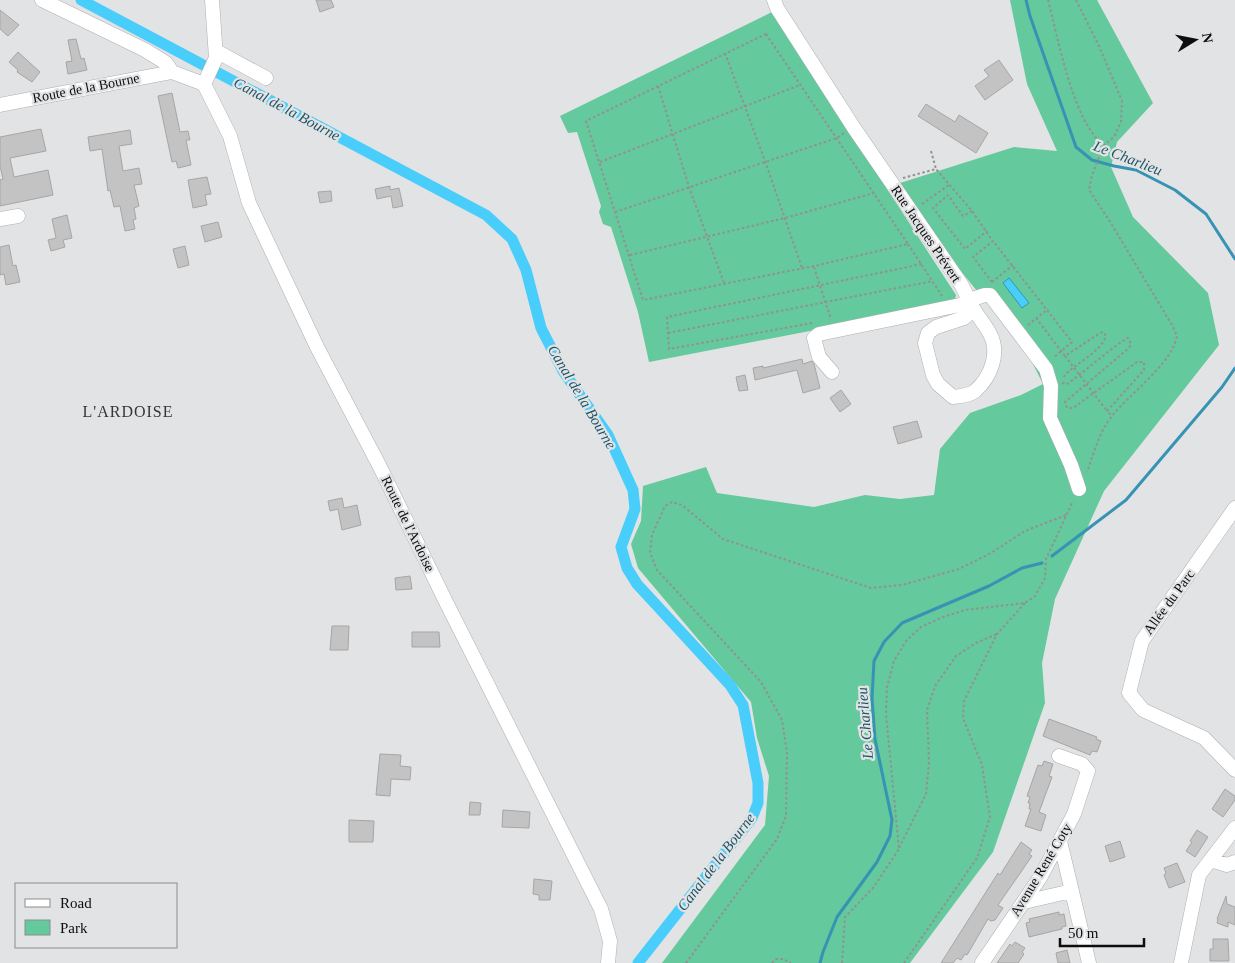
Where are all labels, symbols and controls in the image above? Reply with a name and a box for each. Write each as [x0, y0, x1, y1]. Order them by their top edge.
north arrow [1170, 15, 1220, 65]
text: N [1199, 32, 1216, 44]
street label: Route de la Bourne [31, 70, 141, 106]
water label: Canal de la Bourne [231, 74, 343, 144]
water label: Le Charlieu [1091, 137, 1165, 178]
street label: Rue Jacques Prévert [888, 183, 964, 285]
water label: Canal de la Bourne [545, 342, 619, 452]
district label: L'ARDOISE [83, 403, 174, 420]
street label: Route de l'Ardoise [378, 474, 438, 574]
street label: Allée du Parc [1141, 567, 1197, 637]
water label: Le Charlieu [854, 686, 876, 761]
water label: Canal de la Bourne [674, 810, 758, 914]
street label: Avenue René Coty [1007, 821, 1075, 919]
legend [15, 883, 178, 948]
text: Road [60, 895, 92, 911]
scale bar [1060, 916, 1144, 948]
text: Park [60, 920, 88, 936]
text: 50 m [1068, 925, 1099, 941]

